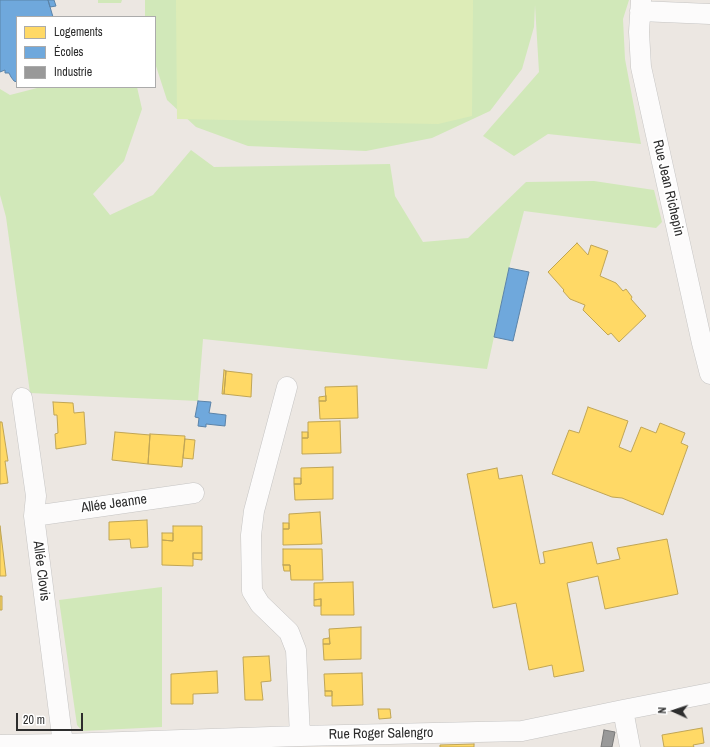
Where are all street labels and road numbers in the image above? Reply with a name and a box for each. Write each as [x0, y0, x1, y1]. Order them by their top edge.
street label: Rue Jean Richepin [649, 138, 687, 238]
street label: Allée Jeanne [80, 491, 148, 517]
street label: Allée Clovis [29, 540, 53, 602]
street label: Rue Roger Salengro [329, 725, 433, 743]

